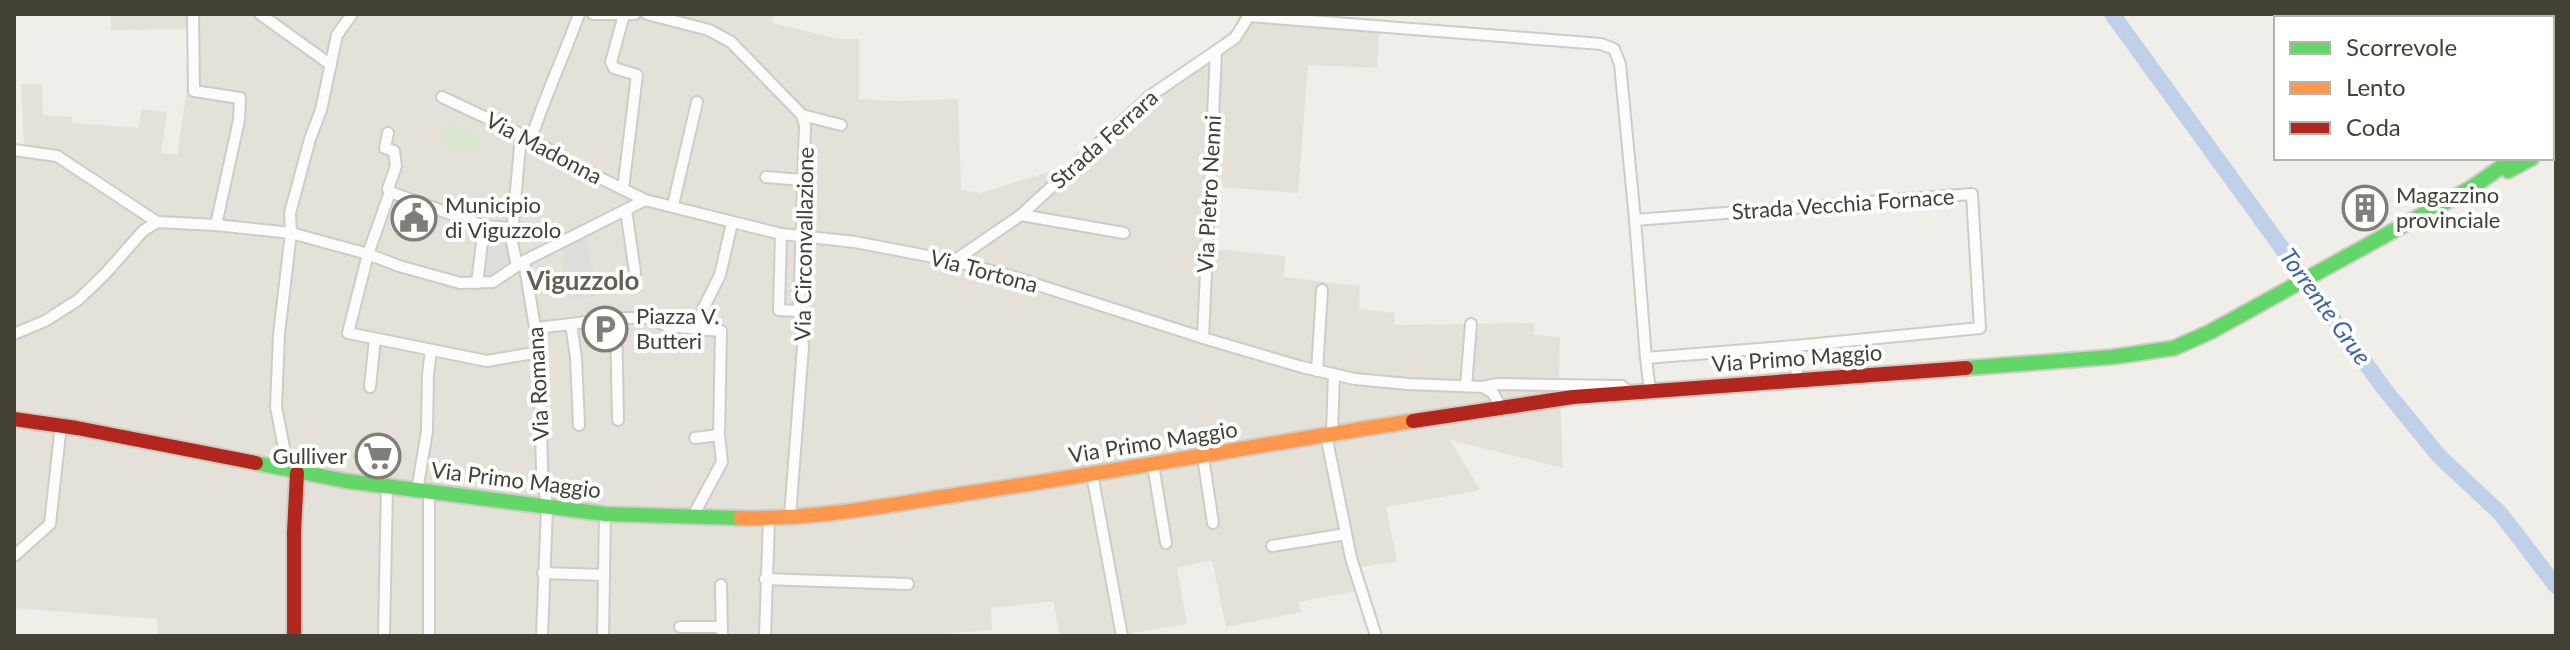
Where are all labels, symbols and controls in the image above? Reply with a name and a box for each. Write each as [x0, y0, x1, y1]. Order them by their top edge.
legend [2274, 16, 2554, 160]
text: Scorrevole [2346, 32, 2457, 61]
text: Lento [2346, 72, 2406, 101]
street label: Strada Ferrara [1044, 83, 1163, 194]
street label: Via Madonna [481, 106, 607, 190]
text: Coda [2346, 112, 2401, 141]
street label: Via Pietro Nenni [1191, 114, 1226, 274]
street label: Via Circonvallazione [788, 147, 819, 341]
place label: Magazzino provinciale [2396, 181, 2501, 233]
street label: Strada Vecchia Fornace [1731, 182, 1955, 225]
building icon: Magazzino provinciale [2341, 184, 2389, 232]
place label: Municipio di Viguzzolo [445, 191, 561, 243]
public building icon: Municipio di Viguzzolo [390, 194, 438, 242]
water label: Torrente Grue [2274, 242, 2378, 370]
street label: Via Tortona [927, 243, 1041, 298]
district label: Viguzzolo [525, 264, 640, 296]
place label: Piazza V. Butteri [636, 302, 720, 354]
parking icon: Piazza V. Butteri [581, 305, 629, 353]
street label: Via Romana [521, 326, 554, 442]
street label: Via Primo Maggio [1711, 338, 1883, 377]
street label: Via Primo Maggio [1066, 415, 1239, 468]
supermarket icon: Gulliver [354, 432, 402, 480]
place label: Gulliver [273, 442, 347, 469]
street label: Via Primo Maggio [430, 456, 602, 503]

